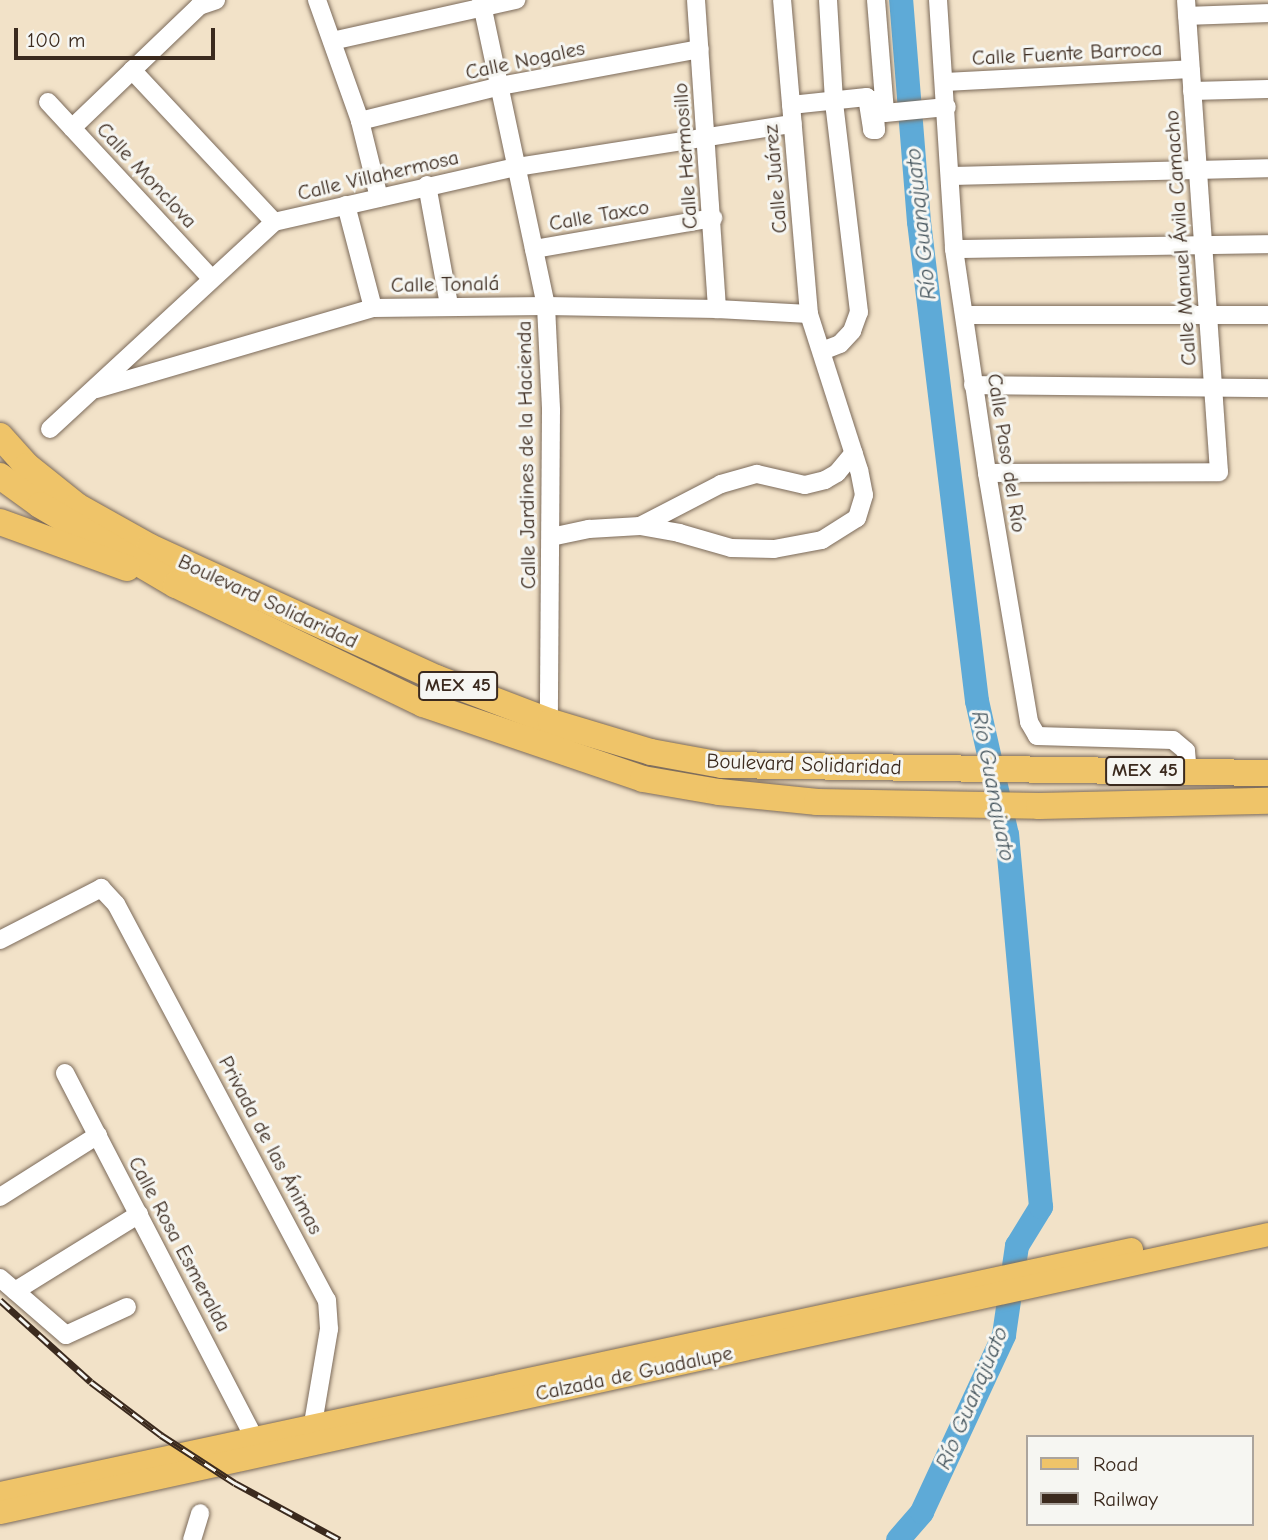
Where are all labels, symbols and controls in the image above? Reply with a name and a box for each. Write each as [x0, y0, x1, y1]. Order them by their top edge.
scale bar [18, 14, 219, 58]
text: 100 m [27, 28, 85, 52]
street label: Calle Nogales [463, 35, 587, 85]
street label: Calle Fuente Barroca [971, 35, 1163, 71]
street label: Calle Hermosillo [667, 82, 703, 230]
street label: Calle Manuel Ávila Camacho [1159, 109, 1201, 367]
street label: Calle Monclova [92, 117, 202, 233]
street label: Calle Juárez [758, 124, 792, 234]
street label: Calle Villahermosa [295, 144, 461, 206]
water label: Río Guanajuato [899, 147, 943, 301]
street label: Calle Taxco [547, 194, 651, 236]
street label: Calle Tonalá [391, 270, 499, 298]
street label: Calle Jardines de la Hacienda [511, 321, 541, 589]
street label: Calle Paso del Río [982, 372, 1032, 534]
street label: Boulevard Solidaridad [174, 548, 362, 654]
road number: MEX 45 [418, 670, 498, 702]
water label: Río Guanajuato [965, 709, 1021, 863]
street label: Boulevard Solidaridad [706, 748, 902, 780]
road number: MEX 45 [1105, 756, 1185, 786]
street label: Privada de las Ánimas [213, 1051, 329, 1239]
street label: Calle Rosa Esmeralda [123, 1152, 237, 1336]
water label: Río Guanajuato [930, 1322, 1014, 1474]
street label: Calzada de Guadalupe [533, 1340, 735, 1406]
legend [1026, 1435, 1254, 1526]
text: Road [1093, 1452, 1138, 1476]
text: Railway [1093, 1487, 1158, 1511]

